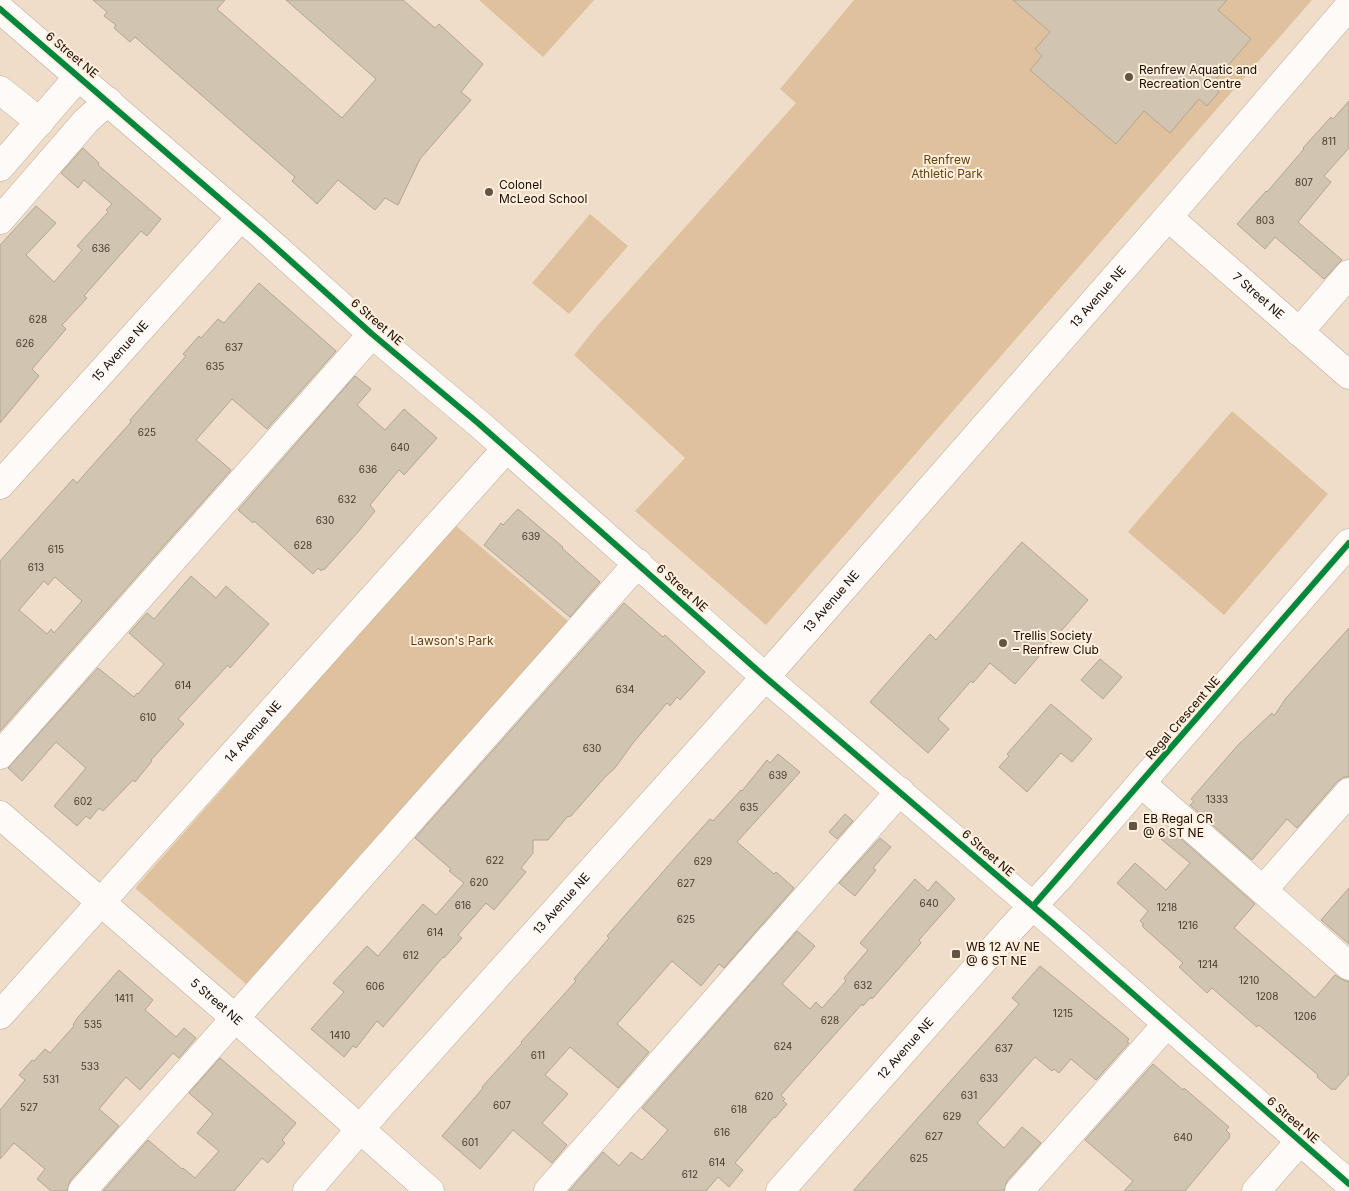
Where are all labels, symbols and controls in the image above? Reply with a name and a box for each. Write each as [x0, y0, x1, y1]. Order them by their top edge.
street label: 6 Street NE [43, 28, 102, 81]
place label: Renfrew Aquatic and Recreation Centre [1139, 62, 1257, 91]
marker: Renfrew Aquatic and Recreation Centre [1123, 71, 1135, 83]
house number: 811 [1322, 135, 1336, 147]
park label: Renfrew Athletic Park [911, 152, 983, 181]
house number: 807 [1295, 176, 1313, 188]
place label: Colonel McLeod School [499, 177, 587, 206]
marker: Colonel McLeod School [483, 186, 495, 198]
house number: 803 [1256, 214, 1274, 226]
house number: 636 [92, 242, 110, 254]
street label: 13 Avenue NE [1067, 262, 1129, 331]
street label: 7 Street NE [1230, 269, 1288, 322]
street label: 6 Street NE [348, 295, 407, 348]
house number: 628 [29, 313, 47, 325]
street label: 15 Avenue NE [89, 317, 151, 385]
house number: 626 [16, 337, 34, 349]
house number: 637 [225, 341, 243, 353]
house number: 635 [206, 360, 224, 372]
house number: 625 [138, 426, 156, 438]
house number: 640 [391, 441, 409, 453]
house number: 636 [359, 463, 377, 475]
house number: 632 [338, 493, 356, 505]
house number: 630 [316, 514, 334, 526]
house number: 639 [522, 530, 540, 542]
house number: 628 [294, 539, 312, 551]
house number: 615 [48, 543, 64, 555]
house number: 613 [28, 561, 44, 573]
street label: 6 Street NE [653, 561, 711, 615]
street label: 13 Avenue NE [800, 567, 862, 635]
place label: Trellis Society – Renfrew Club [1013, 628, 1099, 657]
park label: Lawson's Park [411, 633, 494, 648]
marker: Trellis Society – Renfrew Club [997, 637, 1009, 649]
street label: Regal Crescent NE [1142, 673, 1223, 763]
house number: 614 [175, 679, 191, 691]
house number: 634 [616, 683, 634, 695]
street label: 14 Avenue NE [221, 697, 284, 765]
house number: 610 [140, 711, 156, 723]
house number: 630 [583, 742, 601, 754]
house number: 639 [769, 769, 787, 781]
house number: 1333 [1206, 793, 1228, 805]
house number: 602 [74, 795, 92, 807]
house number: 635 [740, 801, 758, 813]
place label: EB Regal CR @ 6 ST NE [1143, 811, 1213, 840]
marker: EB Regal CR @ 6 ST NE [1127, 820, 1139, 832]
street label: 6 Street NE [959, 826, 1018, 879]
house number: 622 [486, 854, 504, 866]
house number: 629 [694, 855, 712, 867]
street label: 13 Avenue NE [530, 869, 593, 937]
house number: 620 [470, 876, 488, 888]
house number: 627 [677, 877, 695, 889]
house number: 640 [920, 897, 938, 909]
house number: 616 [455, 899, 471, 911]
house number: 1218 [1157, 901, 1177, 913]
house number: 625 [677, 913, 695, 925]
house number: 1216 [1178, 919, 1198, 931]
house number: 614 [427, 926, 443, 938]
place label: WB 12 AV NE @ 6 ST NE [966, 939, 1040, 968]
marker: WB 12 AV NE @ 6 ST NE [950, 948, 962, 960]
house number: 612 [403, 949, 419, 961]
house number: 1214 [1198, 958, 1218, 970]
house number: 1210 [1239, 974, 1259, 986]
street label: 5 Street NE [188, 975, 246, 1028]
house number: 632 [854, 979, 872, 991]
house number: 606 [366, 980, 384, 992]
house number: 1208 [1256, 990, 1278, 1002]
house number: 1411 [115, 992, 133, 1004]
house number: 1215 [1053, 1007, 1073, 1019]
house number: 1206 [1294, 1010, 1316, 1022]
house number: 628 [821, 1014, 839, 1026]
street label: 12 Avenue NE [874, 1014, 937, 1082]
house number: 535 [84, 1018, 102, 1030]
house number: 1410 [330, 1029, 350, 1041]
house number: 624 [774, 1040, 792, 1052]
house number: 637 [995, 1042, 1013, 1054]
house number: 611 [531, 1049, 545, 1061]
house number: 533 [81, 1060, 99, 1072]
house number: 633 [980, 1072, 998, 1084]
house number: 531 [43, 1073, 59, 1085]
house number: 631 [961, 1089, 977, 1101]
house number: 620 [755, 1090, 773, 1102]
street label: 6 Street NE [1264, 1093, 1323, 1146]
house number: 607 [493, 1099, 511, 1111]
house number: 527 [20, 1101, 38, 1113]
house number: 618 [731, 1103, 747, 1115]
house number: 629 [943, 1110, 961, 1122]
house number: 616 [714, 1126, 730, 1138]
house number: 627 [925, 1130, 943, 1142]
house number: 640 [1174, 1131, 1192, 1143]
house number: 601 [462, 1136, 478, 1148]
house number: 625 [910, 1152, 928, 1164]
house number: 614 [709, 1156, 725, 1168]
house number: 612 [682, 1168, 698, 1180]

